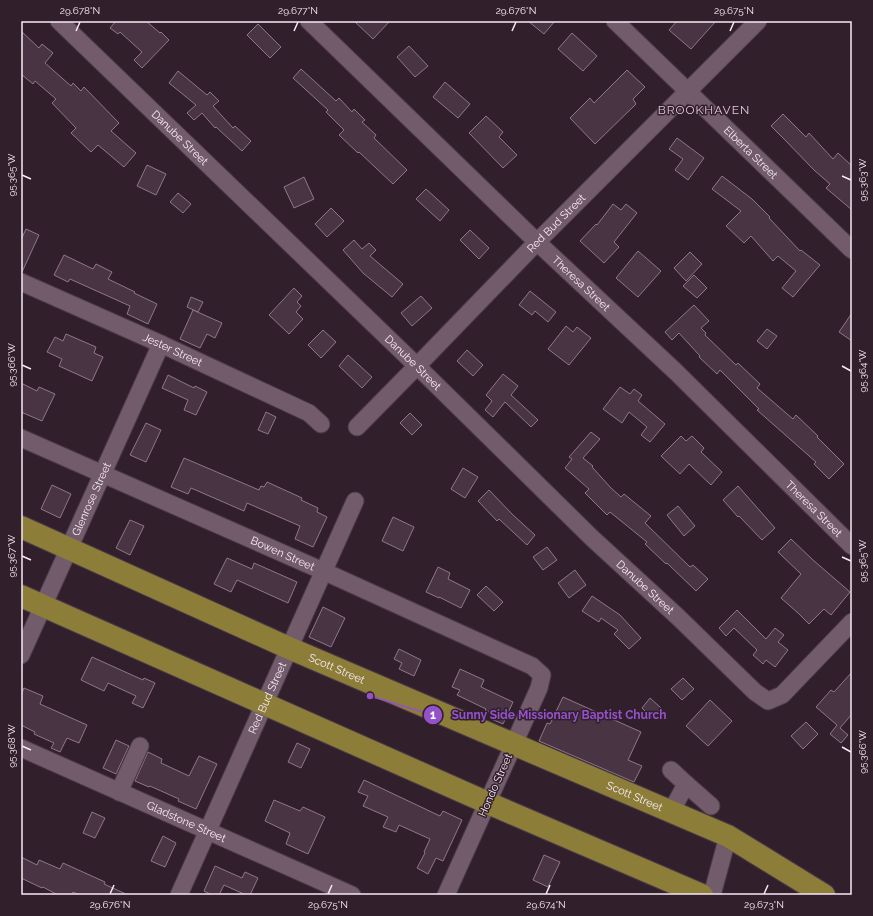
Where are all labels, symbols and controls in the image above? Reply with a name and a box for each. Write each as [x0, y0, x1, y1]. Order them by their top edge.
text: 29.678°N [60, 5, 100, 16]
text: 29.677°N [278, 5, 318, 16]
text: 29.676°N [496, 5, 536, 16]
text: 29.675°N [714, 5, 754, 16]
district label: BROOKHAVEN [658, 103, 750, 117]
street label: Danube Street [149, 108, 211, 168]
street label: Elberta Street [721, 124, 780, 182]
text: 95.365°W [6, 153, 17, 197]
text: 95.363°W [857, 158, 868, 201]
street label: Red Bud Street [525, 191, 588, 255]
street label: Theresa Street [549, 254, 613, 314]
street label: Jester Street [141, 331, 205, 369]
street label: Danube Street [382, 333, 444, 393]
text: 95.366°W [6, 343, 17, 387]
text: 95.364°W [857, 349, 868, 393]
street label: Glenrose Street [69, 460, 114, 538]
street label: Theresa Street [783, 478, 845, 540]
text: 95.367°W [6, 534, 17, 578]
street label: Bowen Street [249, 534, 317, 574]
text: 95.365°W [857, 539, 868, 583]
street label: Danube Street [614, 558, 677, 617]
street label: Scott Street [306, 651, 367, 687]
street label: Red Bud Street [246, 660, 289, 736]
callout: Sunny Side Missionary Baptist Church [423, 703, 675, 727]
text: 1 [430, 708, 436, 722]
text: Sunny Side Missionary Baptist Church [451, 708, 667, 722]
text: 95.368°W [6, 724, 17, 768]
text: 95.366°W [857, 730, 868, 774]
street label: Hondo Street [476, 751, 515, 819]
street label: Scott Street [604, 779, 665, 814]
street label: Gladstone Street [145, 799, 228, 845]
text: 29.676°N [90, 899, 130, 910]
text: 29.675°N [308, 899, 348, 910]
text: 29.674°N [526, 899, 566, 910]
text: 29.673°N [744, 899, 784, 910]

